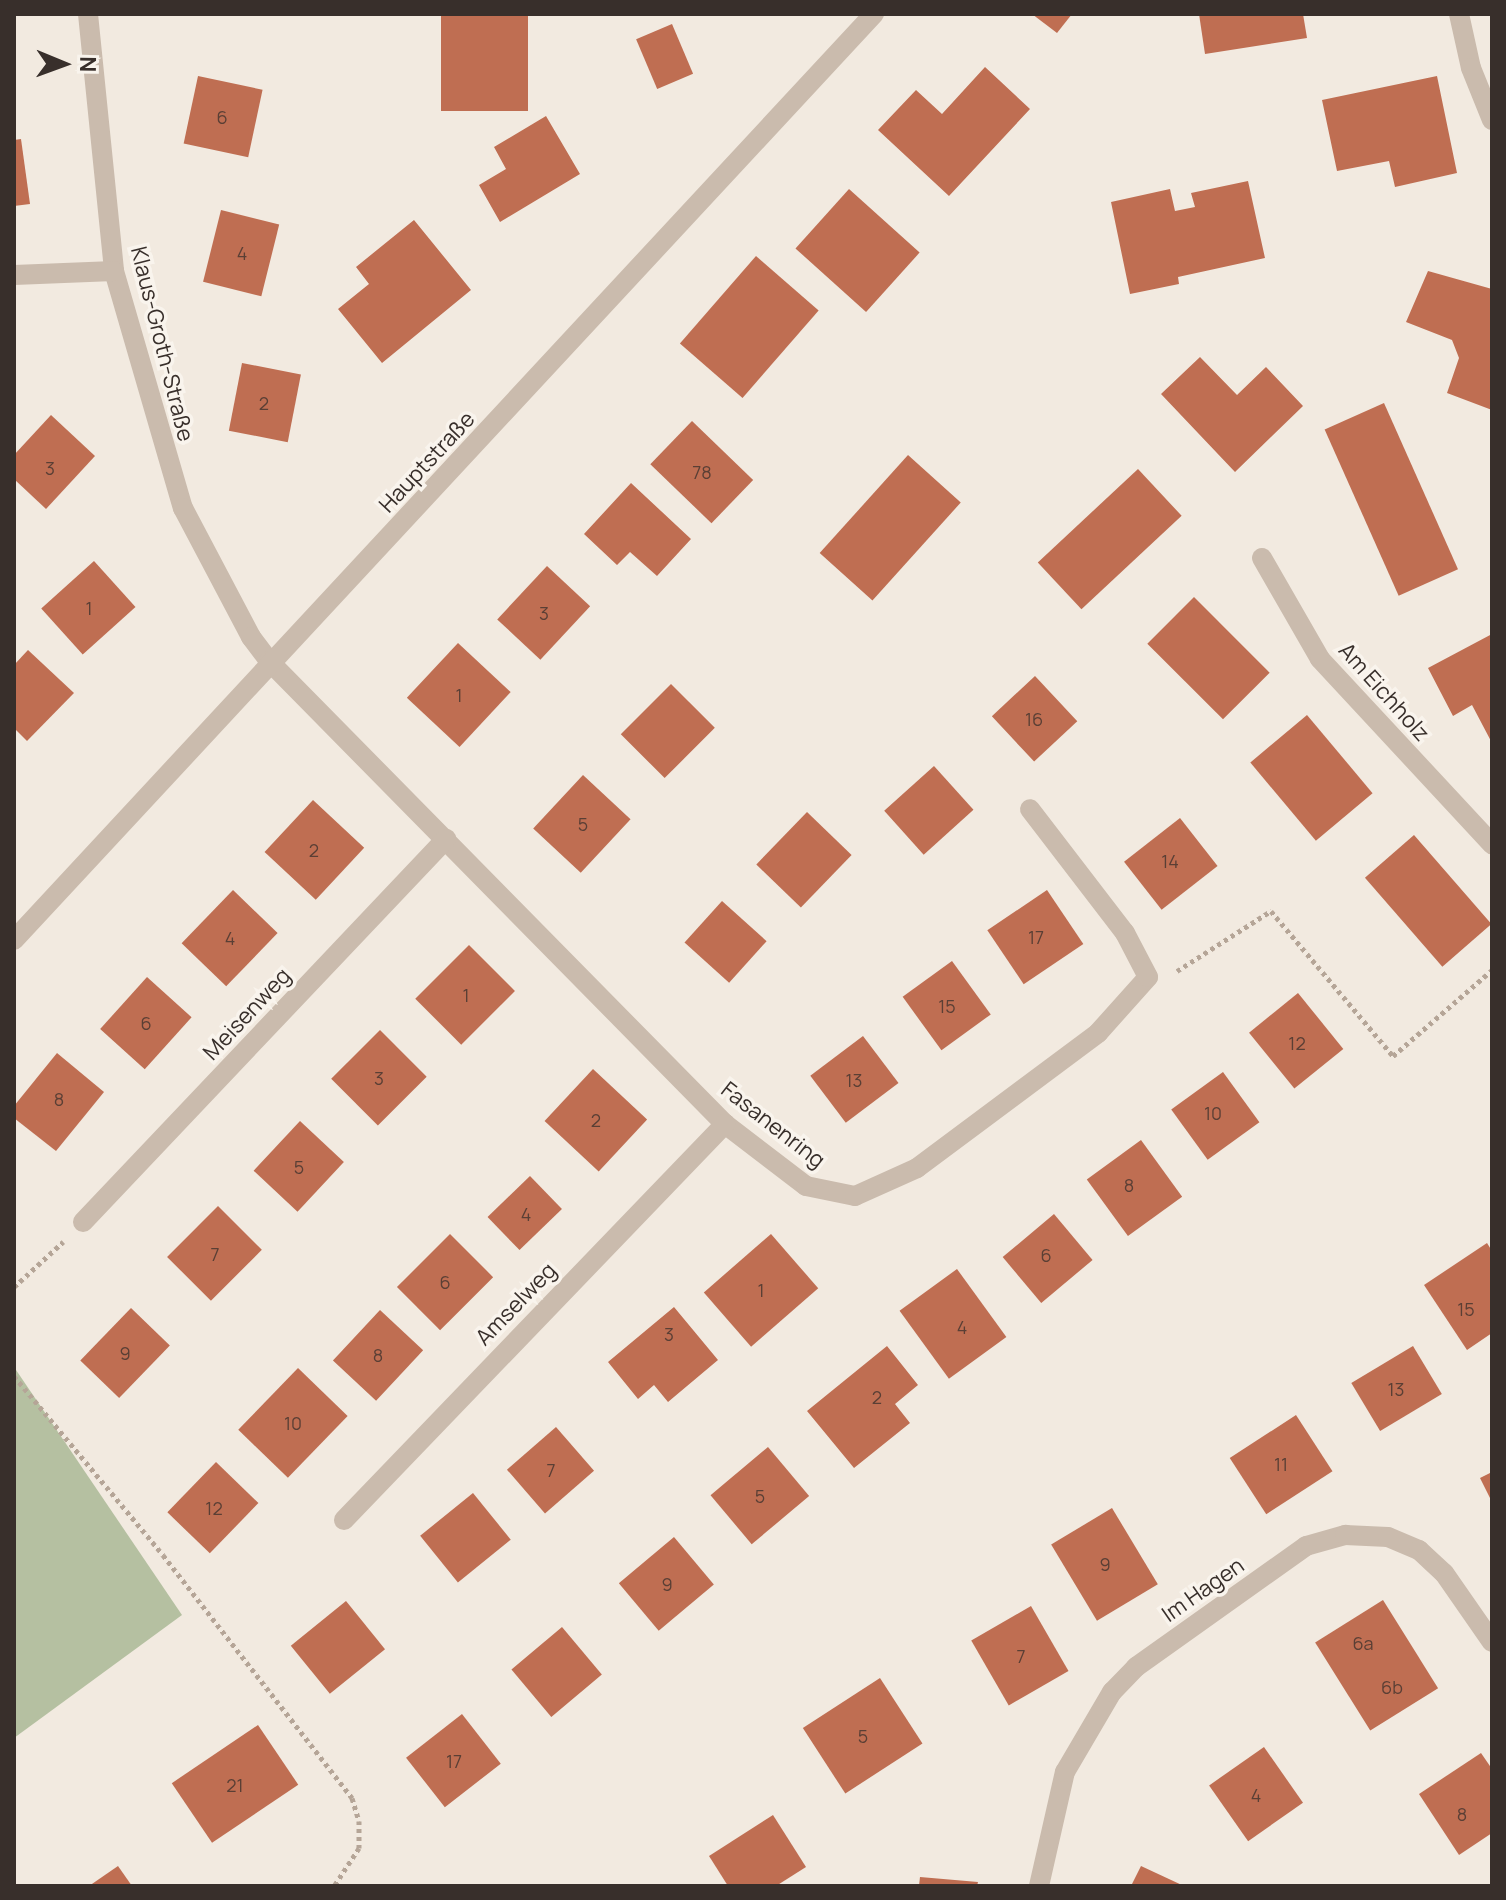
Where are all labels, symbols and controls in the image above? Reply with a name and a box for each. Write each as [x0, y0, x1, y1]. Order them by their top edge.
north arrow [24, 24, 104, 104]
text: N [73, 56, 103, 73]
house number: 6 [216, 106, 228, 128]
house number: 4 [237, 242, 247, 264]
street label: Klaus-Groth-Straße [125, 244, 199, 444]
house number: 2 [259, 392, 269, 414]
street label: Hauptstraße [374, 406, 480, 518]
house number: 3 [45, 457, 55, 479]
house number: 78 [692, 461, 712, 483]
house number: 1 [85, 597, 93, 619]
house number: 3 [539, 602, 549, 624]
street label: Am Eichholz [1333, 638, 1435, 746]
house number: 1 [455, 684, 463, 706]
house number: 16 [1025, 708, 1043, 730]
house number: 5 [578, 813, 588, 835]
house number: 2 [309, 839, 319, 861]
house number: 14 [1161, 850, 1179, 872]
house number: 17 [1028, 926, 1044, 948]
house number: 4 [225, 927, 235, 949]
street label: Meisenweg [198, 963, 296, 1065]
house number: 1 [462, 984, 470, 1006]
house number: 15 [938, 995, 956, 1017]
house number: 6 [140, 1012, 152, 1034]
house number: 12 [1288, 1032, 1306, 1054]
house number: 3 [374, 1067, 384, 1089]
house number: 13 [846, 1069, 862, 1091]
street label: Fasanenring [716, 1076, 830, 1174]
house number: 8 [54, 1088, 64, 1110]
house number: 10 [1204, 1102, 1222, 1124]
house number: 2 [591, 1109, 601, 1131]
house number: 5 [294, 1156, 304, 1178]
house number: 8 [1124, 1174, 1134, 1196]
house number: 4 [521, 1203, 531, 1225]
house number: 7 [210, 1243, 220, 1265]
house number: 6 [1040, 1244, 1052, 1266]
street label: Amselweg [470, 1257, 562, 1351]
house number: 6 [439, 1271, 451, 1293]
house number: 1 [757, 1279, 765, 1301]
house number: 15 [1457, 1298, 1475, 1320]
house number: 4 [957, 1316, 967, 1338]
house number: 3 [664, 1323, 674, 1345]
house number: 9 [119, 1342, 131, 1364]
house number: 8 [373, 1344, 383, 1366]
house number: 13 [1388, 1378, 1404, 1400]
house number: 2 [872, 1386, 882, 1408]
house number: 10 [284, 1412, 302, 1434]
house number: 11 [1274, 1453, 1288, 1475]
house number: 7 [546, 1459, 556, 1481]
house number: 5 [755, 1485, 765, 1507]
house number: 12 [205, 1497, 223, 1519]
street label: Im Hagen [1157, 1552, 1249, 1628]
house number: 9 [1099, 1553, 1111, 1575]
house number: 9 [661, 1573, 673, 1595]
house number: 6a [1352, 1632, 1374, 1654]
house number: 7 [1016, 1645, 1026, 1667]
house number: 6b [1381, 1676, 1403, 1698]
house number: 5 [858, 1725, 868, 1747]
house number: 17 [446, 1750, 462, 1772]
house number: 21 [226, 1774, 244, 1796]
house number: 4 [1251, 1784, 1261, 1806]
house number: 8 [1457, 1803, 1467, 1825]

